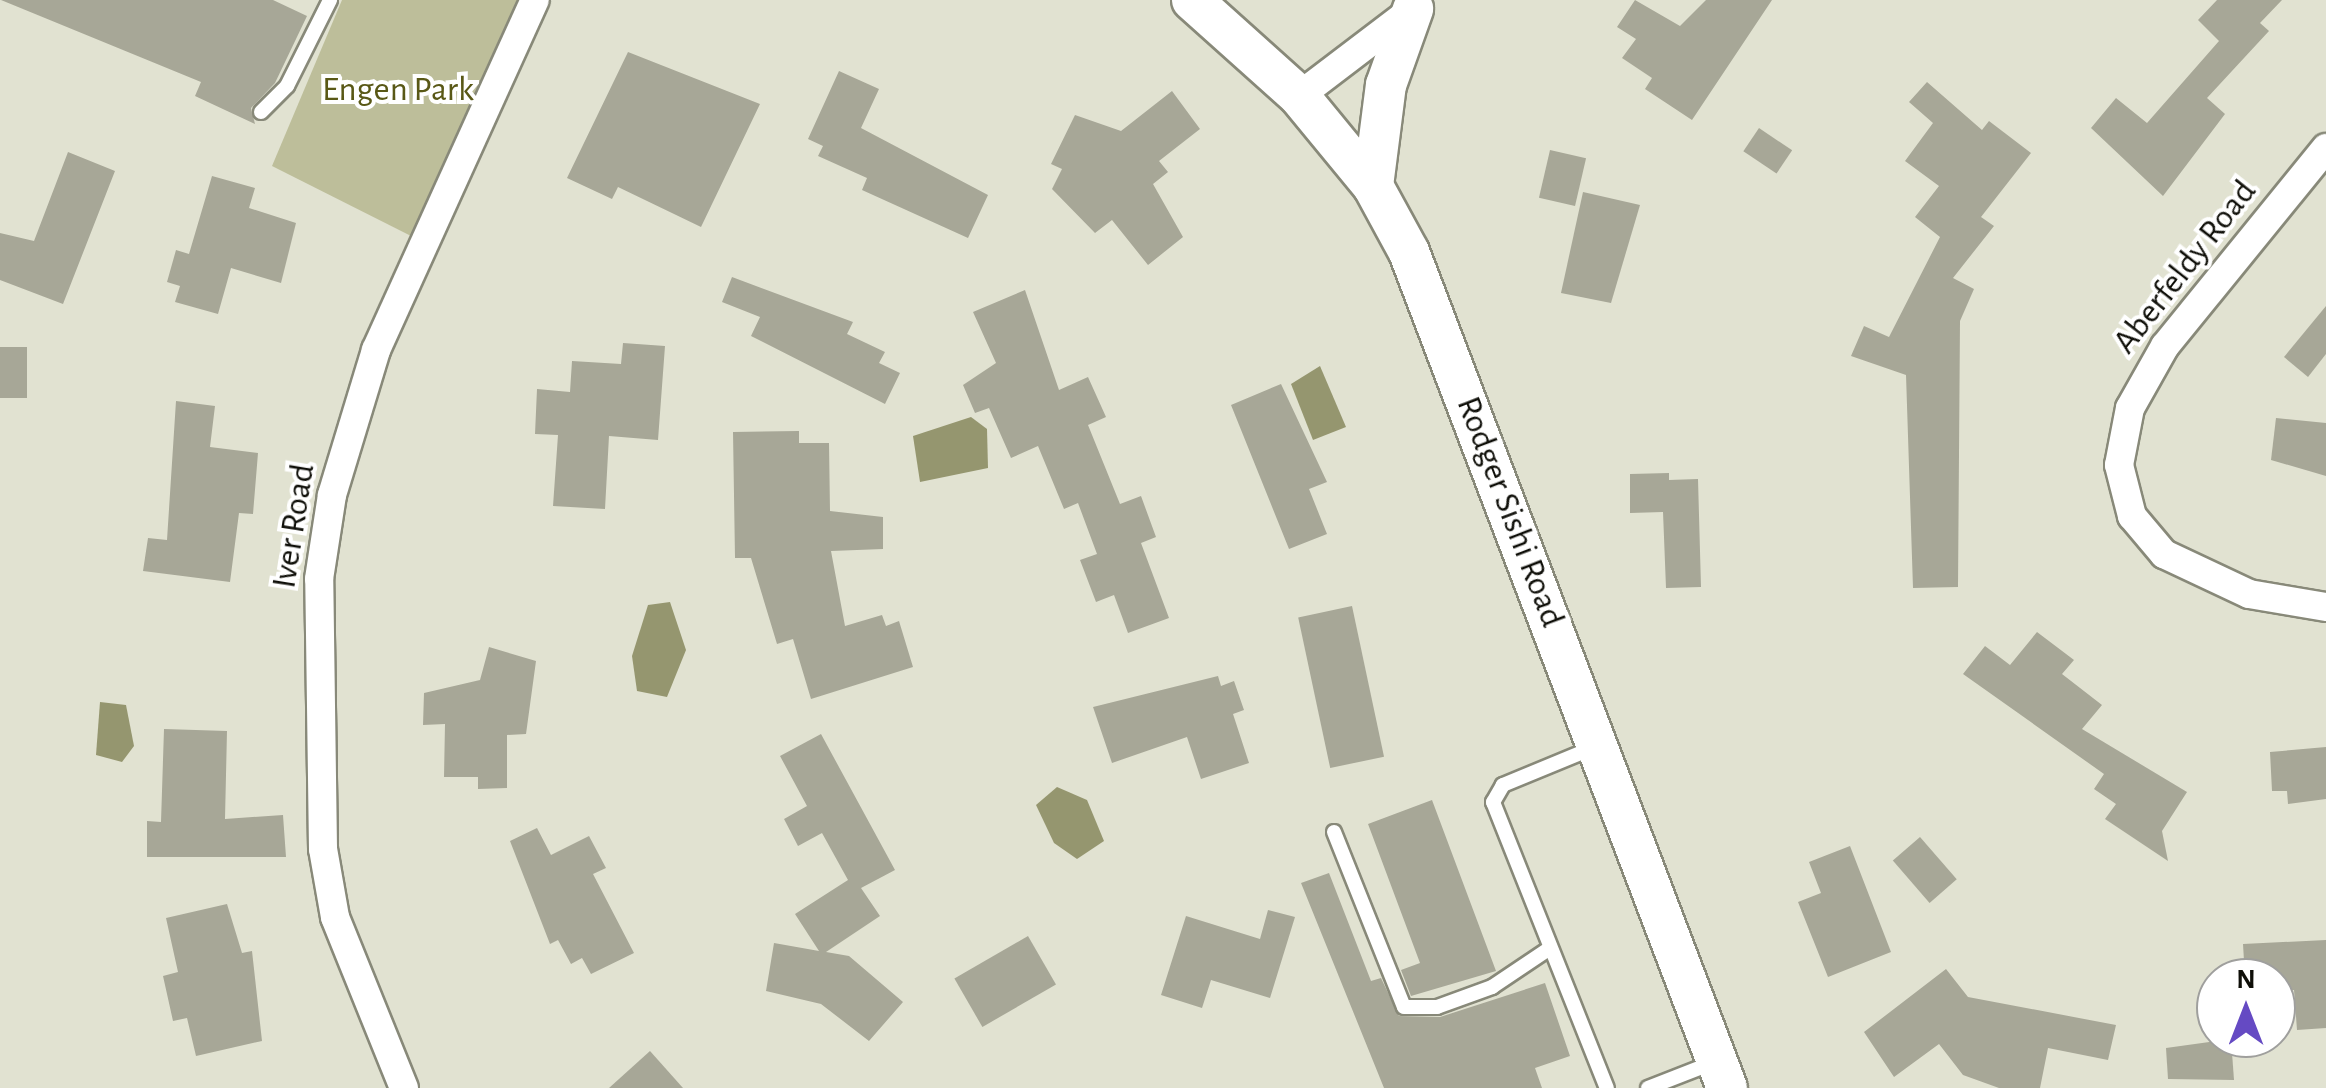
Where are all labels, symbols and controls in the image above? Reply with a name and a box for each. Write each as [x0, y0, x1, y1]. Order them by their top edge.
park label: Engen Park [322, 69, 474, 111]
street label: Aberfeldy Road [2104, 172, 2266, 362]
street label: Rodger Sishi Road [1447, 391, 1573, 633]
street label: Iver Road [263, 461, 325, 591]
north arrow [2196, 958, 2296, 1058]
text: N [2236, 966, 2256, 994]

